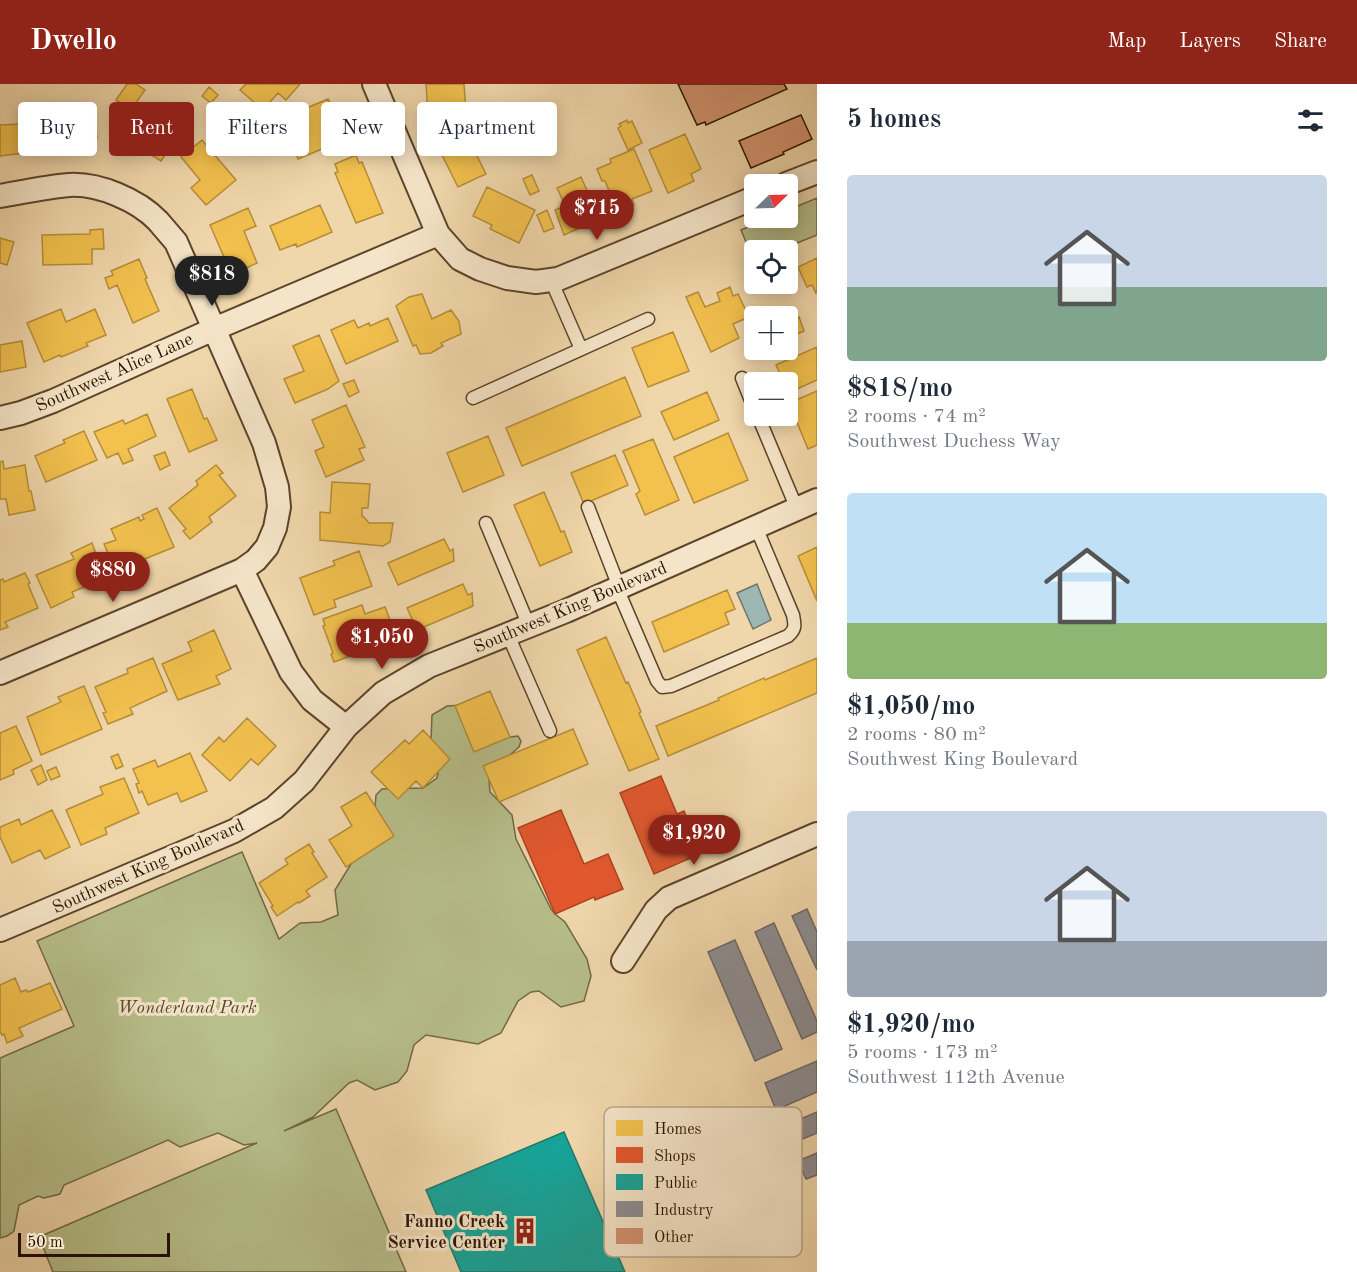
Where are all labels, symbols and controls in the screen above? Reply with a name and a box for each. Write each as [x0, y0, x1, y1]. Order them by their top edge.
text: Dwello [30, 28, 117, 56]
text: Map [1107, 31, 1146, 52]
text: Layers [1179, 31, 1241, 52]
text: Share [1274, 31, 1327, 52]
chip: Buy [18, 102, 97, 156]
chip: Rent [109, 102, 194, 156]
chip: Filters [206, 102, 309, 156]
chip: New [321, 102, 405, 156]
chip: Apartment [417, 102, 557, 156]
icon: filters [1294, 104, 1327, 137]
text: 5 homes [847, 107, 941, 133]
north arrow [744, 174, 798, 228]
map controls [744, 174, 798, 426]
pin: $715 [561, 190, 633, 241]
text: $715 [574, 199, 620, 219]
icon: home [1033, 214, 1141, 322]
button: locate [744, 240, 798, 294]
pin: $818 [176, 256, 248, 307]
text: $818 [189, 265, 235, 285]
button: + [744, 306, 798, 360]
street label: Southwest Alice Lane [33, 330, 196, 416]
button: − [744, 372, 798, 426]
text: $818/mo [847, 376, 953, 402]
text: 2 rooms · 74 m² [847, 407, 986, 427]
text: Southwest Duchess Way [847, 432, 1061, 452]
icon: home [1033, 532, 1141, 640]
pin: $880 [77, 552, 149, 603]
street label: Southwest King Boulevard [471, 559, 670, 657]
text: $880 [90, 561, 136, 581]
pin: $1,050 [333, 619, 431, 670]
text: $1,050 [350, 628, 414, 648]
text: $1,050/mo [847, 694, 975, 720]
text: 2 rooms · 80 m² [847, 725, 986, 745]
text: Southwest King Boulevard [847, 750, 1078, 770]
pin: $1,920 [645, 815, 743, 866]
street label: Southwest King Boulevard [50, 816, 247, 917]
text: $1,920 [662, 824, 726, 844]
icon: home [1033, 850, 1141, 958]
park label: Wonderland Park [117, 999, 257, 1017]
text: $1,920/mo [847, 1012, 975, 1038]
text: 5 rooms · 173 m² [847, 1043, 997, 1063]
text: Southwest 112th Avenue [847, 1068, 1065, 1088]
legend [604, 1107, 802, 1257]
text: Homes [654, 1122, 702, 1138]
text: Shops [654, 1149, 696, 1165]
text: Public [654, 1176, 697, 1192]
text: Industry [654, 1203, 714, 1219]
place label: Fanno Creek Service Center [387, 1213, 505, 1252]
building icon: Fanno Creek Service Center [510, 1216, 540, 1246]
scale bar [18, 1230, 170, 1258]
text: Other [654, 1230, 694, 1246]
text: 50 m [27, 1235, 63, 1251]

